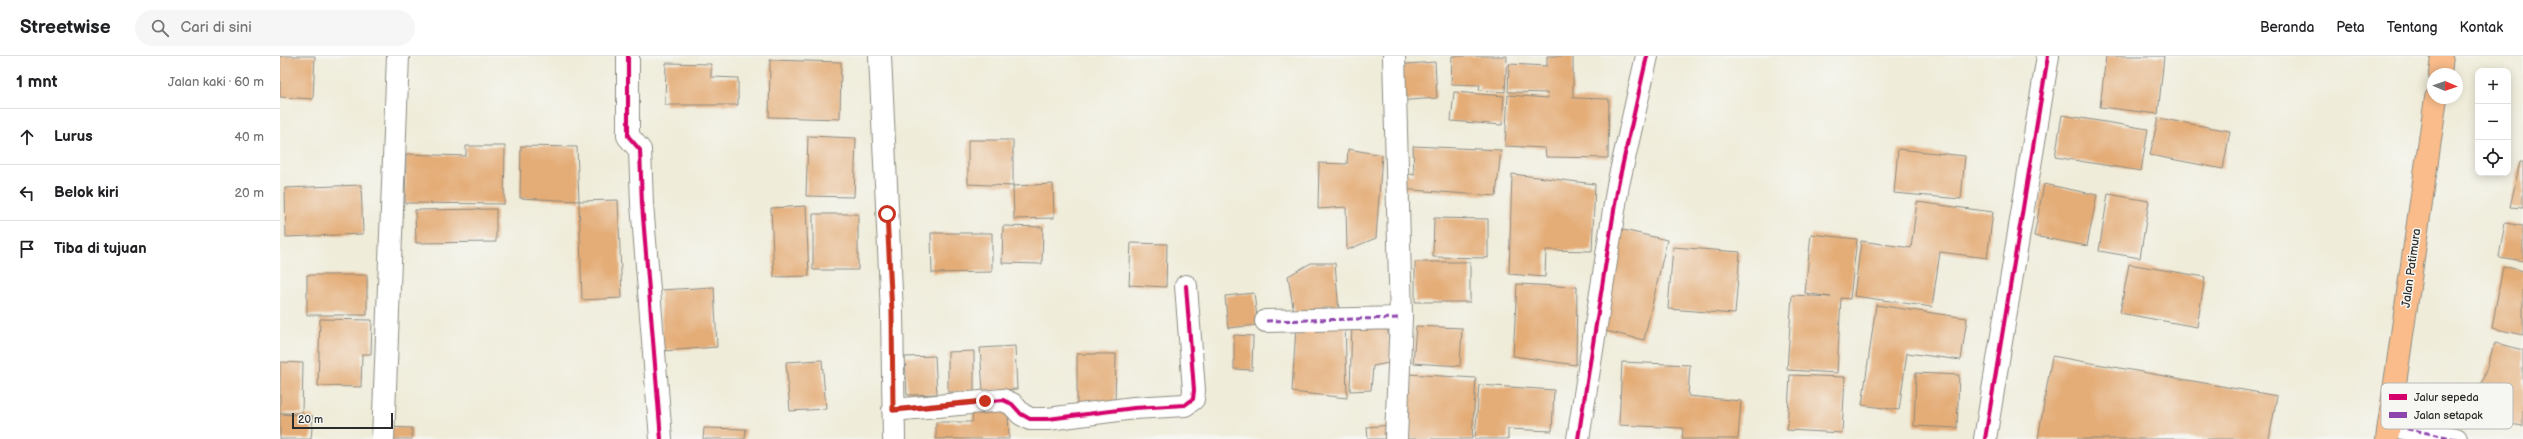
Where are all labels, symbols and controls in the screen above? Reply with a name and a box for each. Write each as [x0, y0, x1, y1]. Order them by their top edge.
search box [135, 10, 415, 46]
text: Streetwise [20, 16, 111, 39]
icon: search [149, 17, 171, 39]
text: Cari di sini [181, 18, 252, 37]
text: Beranda [2260, 19, 2314, 36]
text: Peta [2336, 19, 2365, 36]
text: Tentang [2387, 19, 2438, 36]
text: Kontak [2460, 19, 2503, 36]
north arrow [2427, 68, 2463, 104]
map controls [2475, 68, 2511, 176]
button: + [2475, 68, 2511, 104]
text: 1 mnt [16, 72, 57, 92]
text: Jalan kaki · 60 m [168, 74, 264, 90]
button: − [2475, 104, 2511, 140]
icon: ahead [16, 126, 38, 148]
text: Lurus [54, 127, 93, 146]
text: 40 m [234, 129, 264, 145]
button: locate [2475, 140, 2511, 176]
icon: left [16, 182, 38, 204]
text: Belok kiri [54, 183, 119, 202]
text: 20 m [234, 185, 264, 201]
route start [878, 205, 896, 223]
street label: Jalan Patimura [2399, 227, 2425, 309]
icon: arrive [16, 238, 38, 260]
text: Tiba di tujuan [54, 239, 147, 258]
legend [2381, 383, 2513, 429]
text: Jalur sepeda [2414, 391, 2479, 404]
route end [976, 392, 994, 410]
text: Jalan setapak [2414, 409, 2483, 422]
scale bar [292, 411, 393, 430]
text: 20 m [298, 413, 323, 426]

